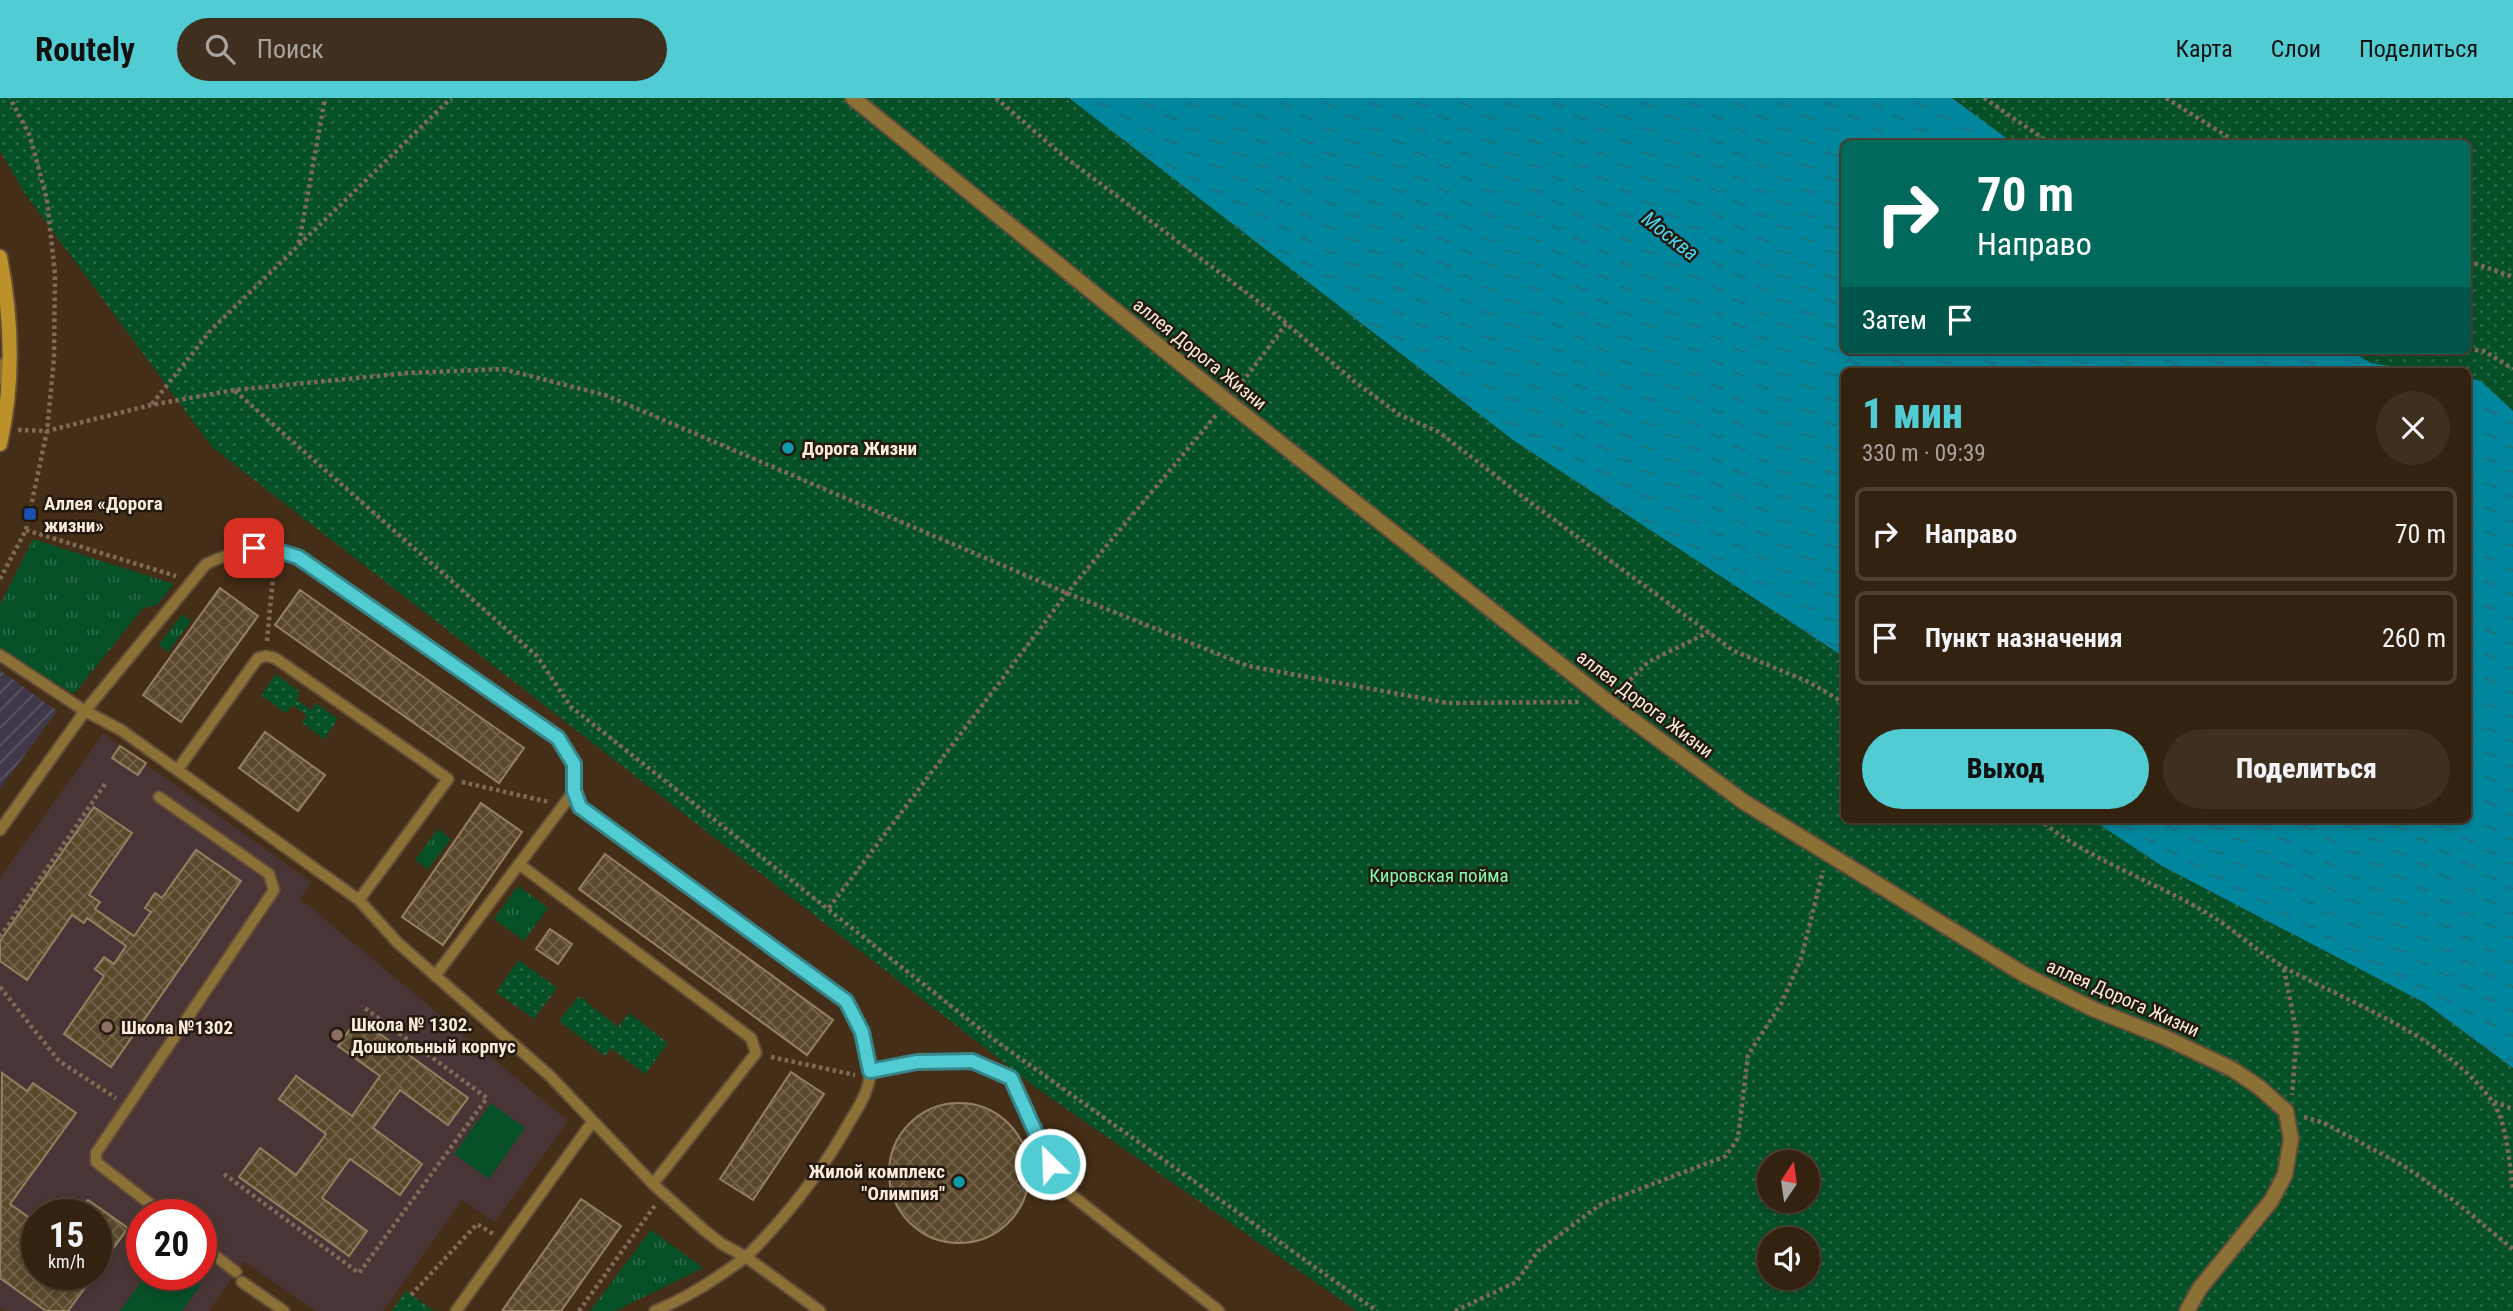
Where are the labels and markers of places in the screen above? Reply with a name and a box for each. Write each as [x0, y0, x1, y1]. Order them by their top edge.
place label: Дорога Жизни [802, 437, 917, 460]
marker: Дорога Жизни [780, 440, 796, 456]
place label: Аллея «Дорога жизни» [44, 492, 163, 537]
marker: Аллея «Дорога жизни» [22, 506, 38, 522]
pin [224, 518, 284, 578]
place label: Школа № 1302. Дошкольный корпус [351, 1013, 516, 1058]
place label: Школа №1302 [121, 1016, 233, 1039]
marker: Школа №1302 [99, 1019, 115, 1035]
marker: Школа № 1302. Дошкольный корпус [329, 1027, 345, 1043]
place label: Жилой комплекс "Олимпия" [809, 1160, 945, 1205]
marker: Жилой комплекс "Олимпия" [951, 1174, 967, 1190]

